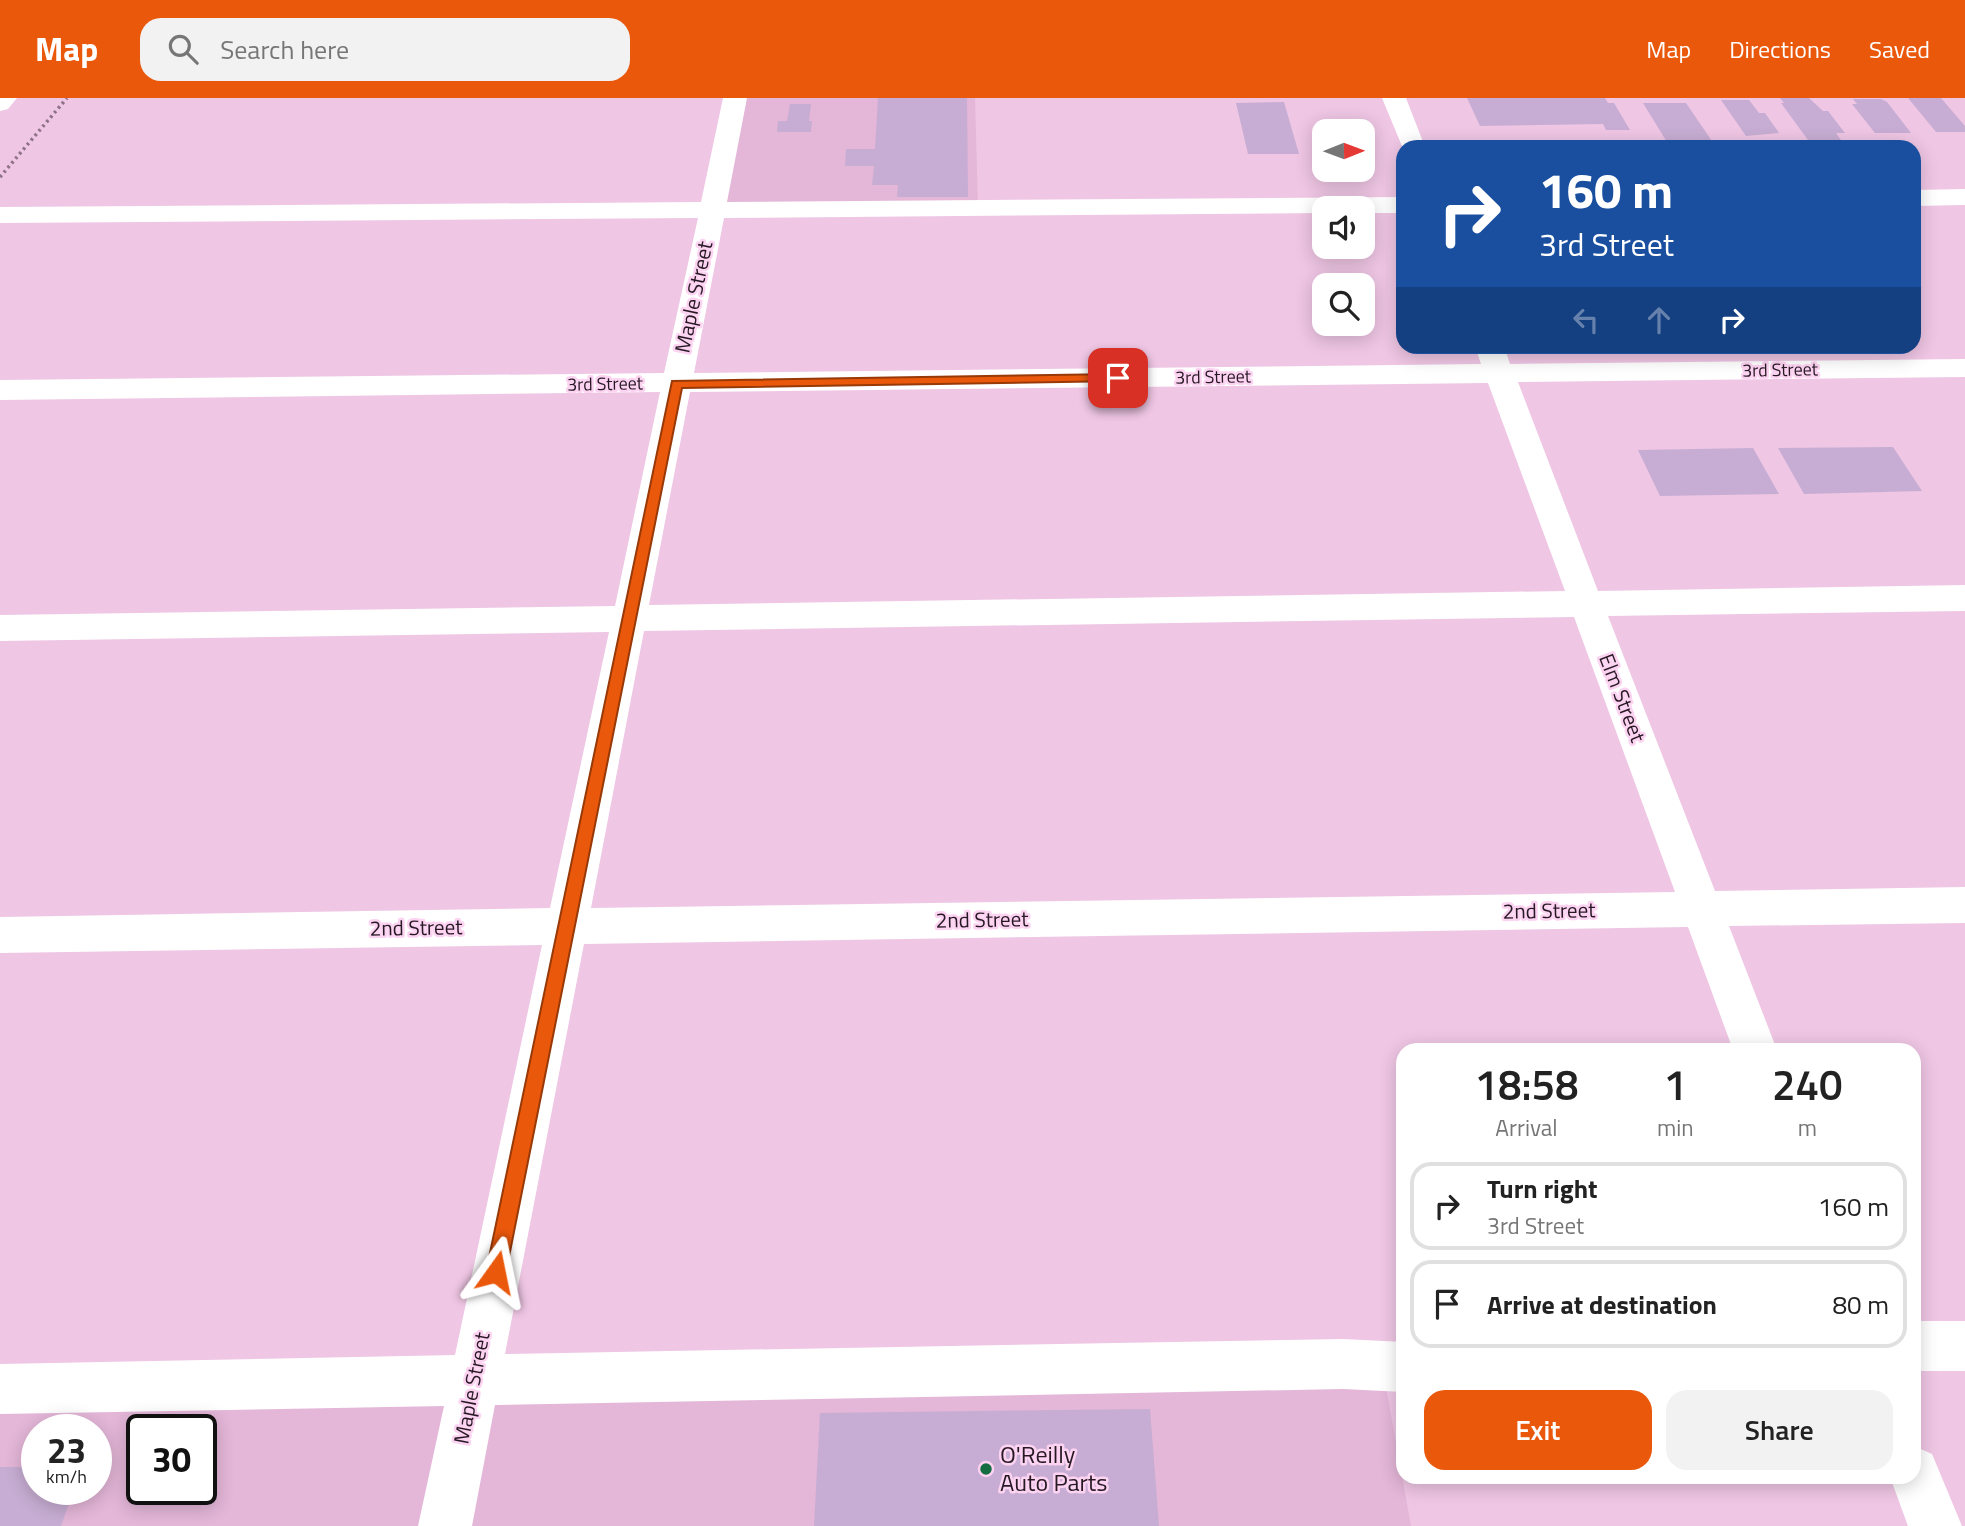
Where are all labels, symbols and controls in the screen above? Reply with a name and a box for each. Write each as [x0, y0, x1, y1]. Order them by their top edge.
search box [140, 18, 630, 81]
text: Map [35, 24, 98, 74]
icon: search [164, 30, 202, 68]
text: Search here [220, 30, 349, 69]
text: Map [1646, 31, 1691, 67]
text: Directions [1729, 31, 1831, 67]
text: Saved [1869, 31, 1930, 67]
north arrow [1312, 119, 1376, 182]
map controls [1312, 119, 1375, 336]
text: 160 m [1539, 152, 1673, 227]
icon: right [1424, 168, 1515, 259]
button: sound [1312, 196, 1375, 259]
text: 3rd Street [1539, 220, 1674, 268]
street label: Maple Street [666, 237, 721, 356]
button: search [1312, 273, 1375, 336]
icon: left [1567, 301, 1605, 339]
icon: ahead [1640, 301, 1678, 339]
icon: right [1713, 301, 1751, 339]
pin [1088, 348, 1148, 408]
street label: 3rd Street [1742, 355, 1819, 384]
icon: arrive [1099, 359, 1137, 397]
street label: 3rd Street [1175, 362, 1252, 391]
street label: 3rd Street [567, 369, 644, 398]
street label: Elm Street [1591, 649, 1655, 747]
street label: 2nd Street [1502, 893, 1596, 927]
street label: 2nd Street [935, 902, 1029, 936]
street label: 2nd Street [369, 910, 463, 944]
text: 18:58 [1474, 1052, 1579, 1116]
text: 1 [1664, 1052, 1687, 1116]
text: 240 [1772, 1052, 1843, 1116]
text: Arrival [1495, 1110, 1558, 1145]
text: min [1657, 1110, 1694, 1145]
text: m [1798, 1110, 1817, 1145]
text: Turn right [1487, 1169, 1598, 1208]
icon: right [1428, 1187, 1466, 1225]
text: 160 m [1818, 1187, 1889, 1226]
text: 3rd Street [1487, 1208, 1584, 1243]
position arrow [459, 1235, 533, 1309]
icon: arrive [1428, 1285, 1466, 1323]
text: Arrive at destination [1487, 1285, 1717, 1324]
text: 80 m [1832, 1285, 1889, 1324]
street label: Maple Street [444, 1328, 498, 1447]
button: Exit [1424, 1390, 1652, 1470]
button: Share [1666, 1390, 1893, 1470]
speed limit sign: 30 [126, 1414, 217, 1505]
text: 23 [47, 1423, 86, 1477]
place label: O'Reilly Auto Parts [1000, 1436, 1107, 1500]
marker: O'Reilly Auto Parts [978, 1461, 994, 1477]
text: km/h [46, 1463, 87, 1490]

